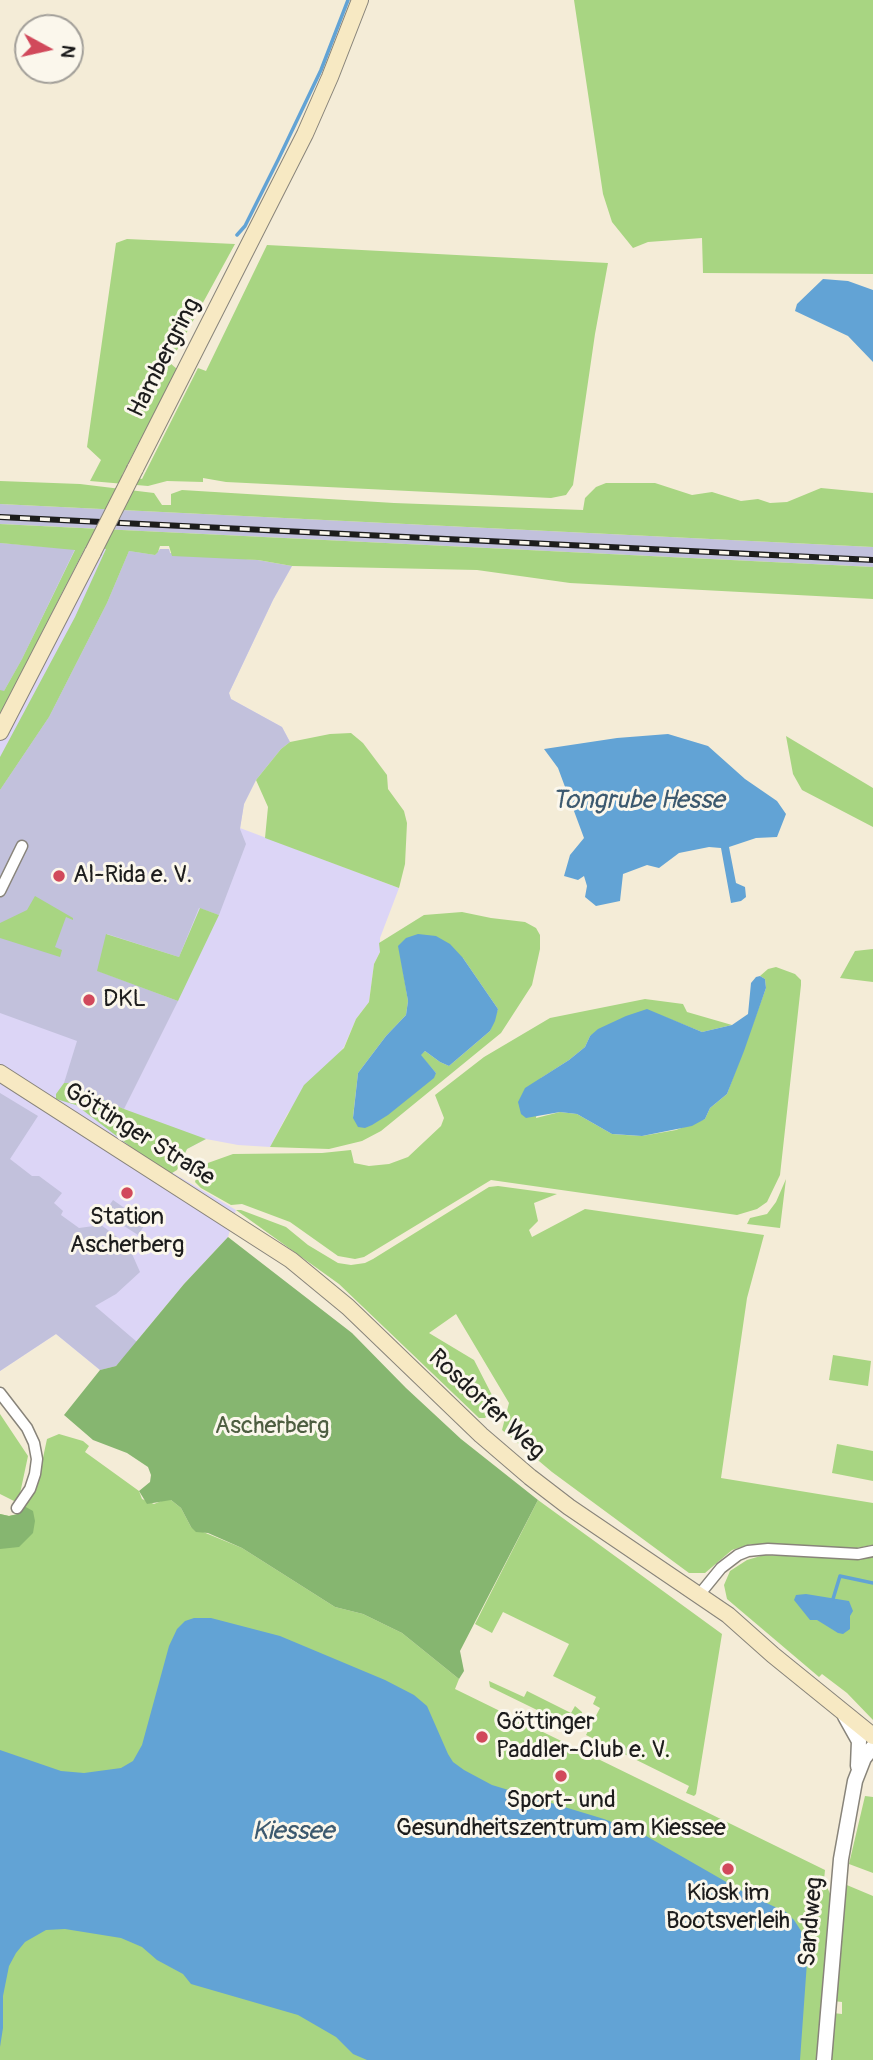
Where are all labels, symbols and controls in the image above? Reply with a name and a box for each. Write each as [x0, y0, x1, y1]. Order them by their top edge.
north arrow [14, 14, 84, 84]
text: N [55, 44, 81, 60]
street label: Hambergring [123, 293, 207, 423]
water label: Tongrube Hesse [552, 785, 724, 817]
place label: Al-Rida e. V. [73, 862, 192, 890]
marker: Al-Rida e. V. [51, 868, 67, 884]
place label: DKL [103, 986, 146, 1014]
marker: DKL [81, 992, 97, 1008]
street label: Göttinger Straße [58, 1077, 220, 1193]
marker: Station Ascherberg [119, 1185, 135, 1201]
place label: Station Ascherberg [70, 1204, 184, 1260]
street label: Rosdorfer Weg [422, 1344, 550, 1466]
park label: Ascherberg [215, 1413, 329, 1441]
place label: Göttinger Paddler-Club e. V. [496, 1709, 670, 1765]
marker: Göttinger Paddler-Club e. V. [474, 1729, 490, 1745]
marker: Sport- und Gesundheitszentrum am Kiessee [553, 1768, 569, 1784]
place label: Sport- und Gesundheitszentrum am Kiessee [396, 1787, 726, 1843]
water label: Kiessee [252, 1816, 334, 1848]
marker: Kiosk im Bootsverleih [720, 1861, 736, 1877]
street label: Sandweg [794, 1876, 830, 1968]
place label: Kiosk im Bootsverleih [666, 1880, 790, 1936]

